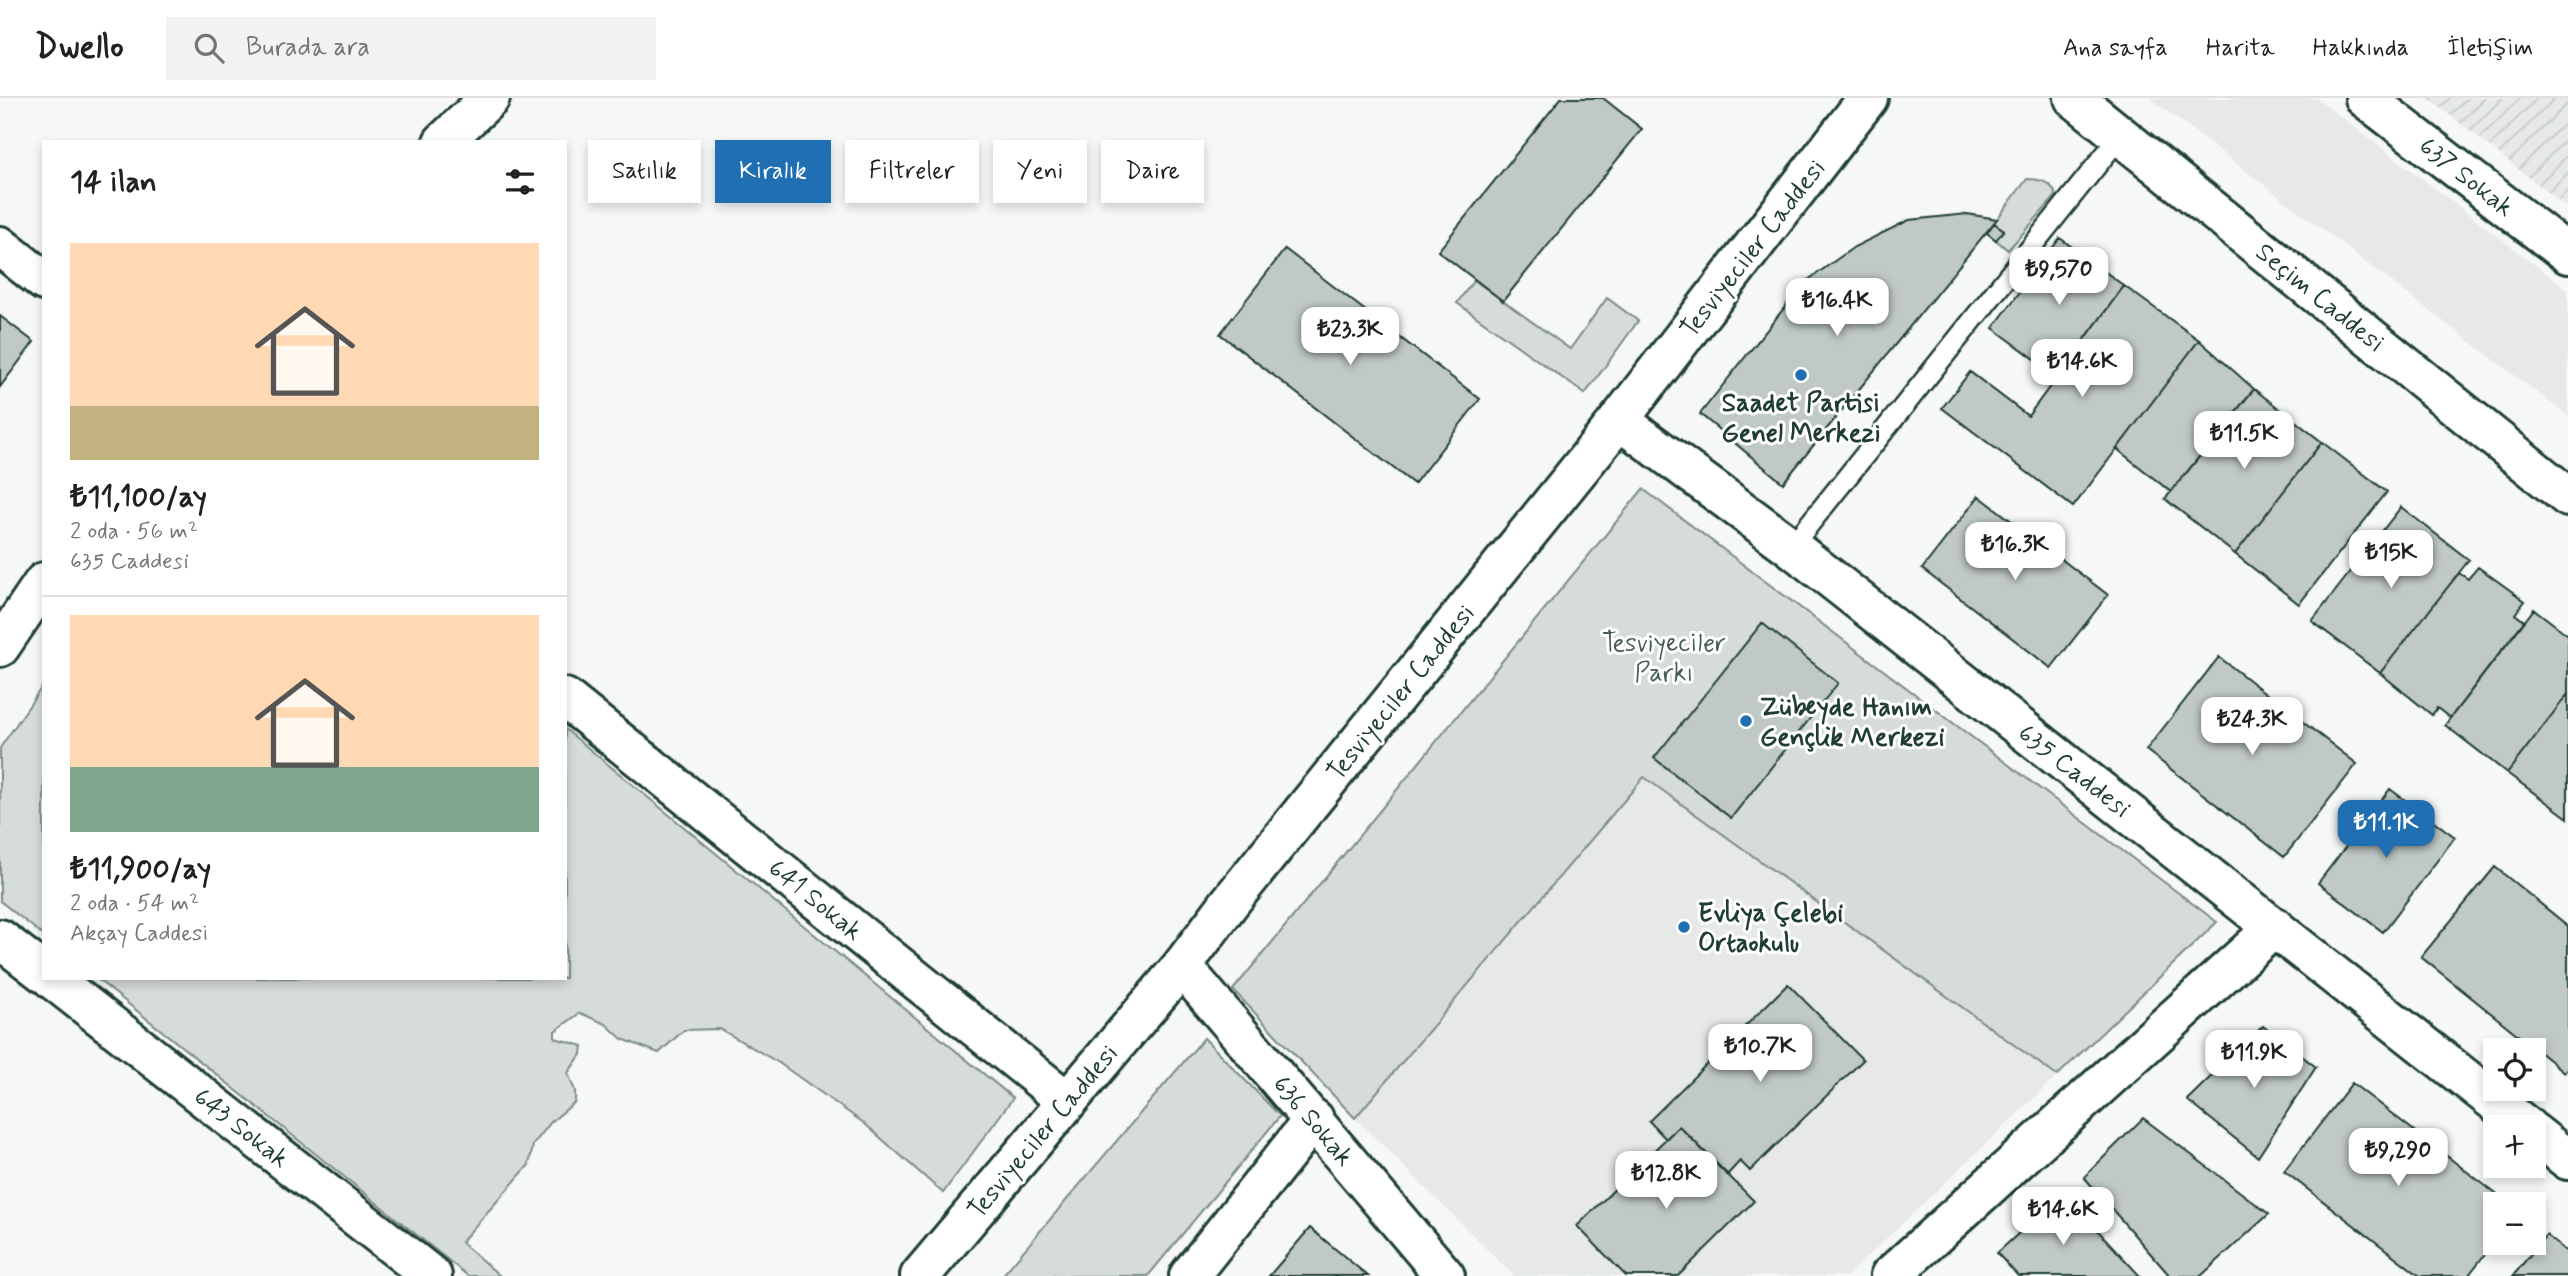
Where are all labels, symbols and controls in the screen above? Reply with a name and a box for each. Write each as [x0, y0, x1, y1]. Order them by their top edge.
search box [166, 17, 656, 80]
text: Dwello [35, 26, 124, 70]
icon: search [190, 29, 228, 67]
text: Burada ara [246, 31, 370, 65]
text: Ana sayfa [2063, 33, 2168, 64]
text: Harita [2206, 33, 2275, 64]
text: Hakkında [2313, 33, 2409, 64]
text: İletişim [2447, 33, 2533, 64]
street label: 637 Sokak [2411, 130, 2520, 225]
chip: Satılık [588, 140, 701, 203]
chip: Kiralık [715, 140, 831, 203]
chip: Filtreler [845, 140, 979, 203]
chip: Yeni [993, 140, 1087, 203]
chip: Daire [1101, 140, 1204, 203]
street label: Tesviyeciler Caddesi [1673, 153, 1834, 346]
text: 14 ilan [70, 163, 157, 202]
icon: filters [501, 163, 539, 201]
street label: Seçim Caddesi [2248, 236, 2391, 361]
pin: ₺9,570 [2002, 248, 2116, 307]
text: ₺9,570 [2025, 255, 2093, 285]
pin: ₺16.4K [1780, 278, 1894, 338]
text: ₺16.4K [1802, 286, 1872, 316]
icon: home [242, 288, 368, 414]
pin: ₺23.3K [1293, 308, 1407, 367]
text: ₺23.3K [1317, 315, 1383, 345]
pin: ₺14.6K [2025, 340, 2139, 399]
text: ₺14.6K [2047, 347, 2117, 377]
marker: Saadet Partisi Genel Merkezi [1793, 367, 1809, 383]
place label: Saadet Partisi Genel Merkezi [1722, 387, 1880, 451]
pin: ₺11.5K [2187, 412, 2301, 471]
text: ₺11.5K [2210, 419, 2278, 449]
text: ₺11,100/ay [70, 478, 207, 517]
text: 2 oda · 56 m² [70, 517, 198, 547]
pin: ₺16.3K [1958, 522, 2072, 582]
text: ₺16.3K [1981, 530, 2049, 560]
pin: ₺15K [2350, 531, 2432, 590]
text: ₺15K [2365, 538, 2417, 568]
text: 635 Caddesi [70, 547, 189, 577]
street label: Tesviyeciler Caddesi [1320, 598, 1483, 789]
park label: Tesviyeciler Parkı [1602, 627, 1726, 691]
icon: home [242, 660, 368, 786]
place label: Zübeyde Hanım Gençlik Merkezi [1760, 691, 1945, 755]
pin: ₺24.3K [2195, 698, 2309, 757]
text: ₺24.3K [2217, 705, 2287, 735]
marker: Zübeyde Hanım Gençlik Merkezi [1738, 713, 1754, 729]
street label: 635 Caddesi [2010, 717, 2137, 826]
pin: ₺11.1K [2329, 800, 2443, 860]
text: ₺11.1K [2354, 808, 2418, 838]
text: ₺11,900/ay [70, 850, 211, 889]
street label: 641 Sokak [761, 852, 869, 949]
text: 2 oda · 54 m² [70, 889, 199, 919]
place label: Evliya Çelebi Ortaokulu [1698, 897, 1843, 961]
text: Akçay Caddesi [70, 919, 209, 949]
marker: Evliya Çelebi Ortaokulu [1676, 919, 1692, 935]
pin: ₺10.7K [1703, 1024, 1817, 1084]
pin: ₺11.9K [2197, 1030, 2311, 1090]
text: ₺10.7K [1724, 1032, 1796, 1062]
street label: Tesviyeciler Caddesi [961, 1038, 1127, 1227]
text: ₺11.9K [2221, 1038, 2287, 1068]
map controls [2483, 1038, 2546, 1255]
button: locate [2483, 1038, 2546, 1101]
street label: 636 Sokak [1264, 1068, 1361, 1174]
street label: 643 Sokak [186, 1081, 296, 1177]
button: + [2483, 1115, 2546, 1178]
pin: ₺9,290 [2341, 1128, 2455, 1188]
text: ₺9,290 [2365, 1136, 2431, 1166]
pin: ₺12.8K [1609, 1152, 1723, 1211]
text: ₺12.8K [1631, 1159, 1701, 1189]
pin: ₺14.6K [2006, 1188, 2120, 1247]
button: − [2483, 1192, 2546, 1255]
text: ₺14.6K [2028, 1195, 2098, 1225]

